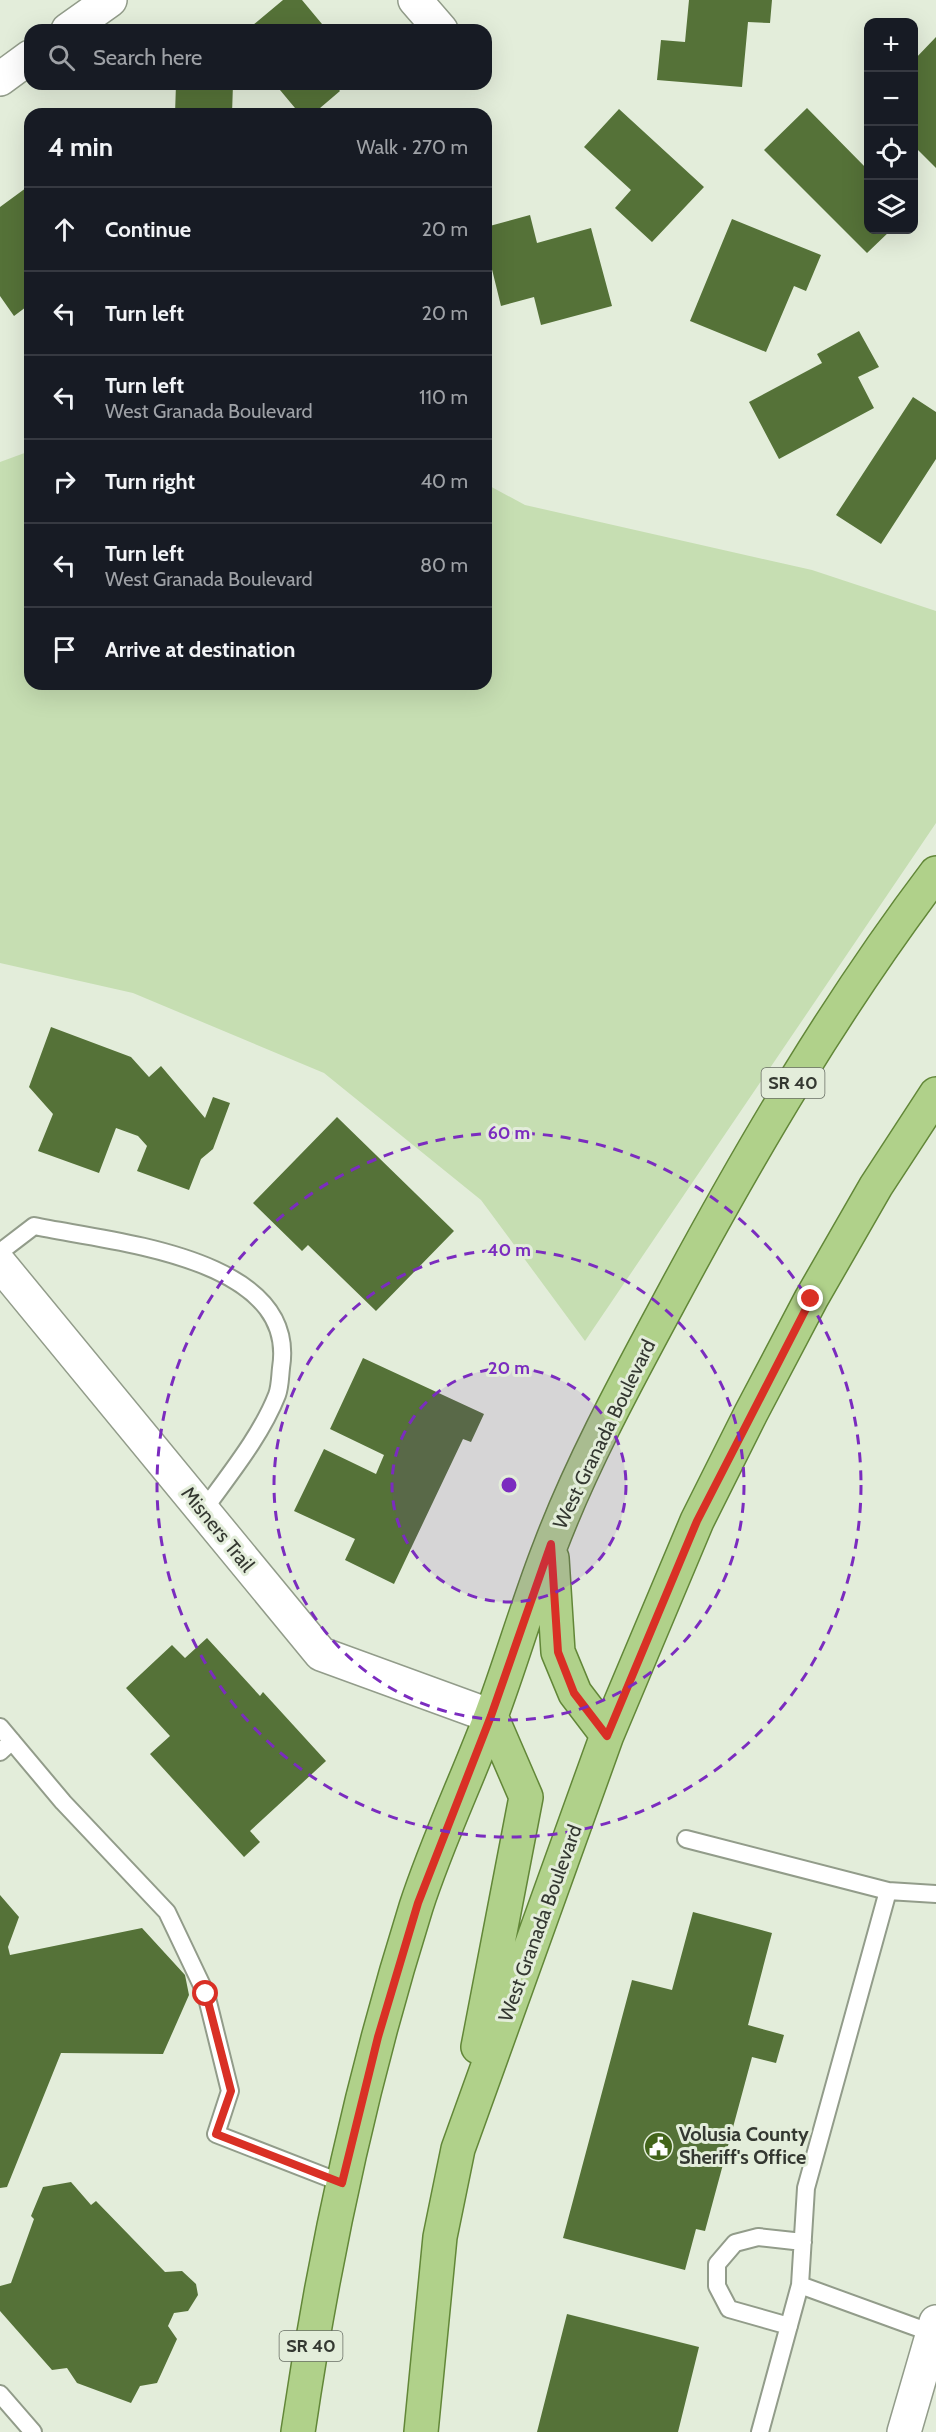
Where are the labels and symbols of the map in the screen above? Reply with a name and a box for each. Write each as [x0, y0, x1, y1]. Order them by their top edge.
road number: SR 40 [762, 1068, 824, 1098]
text: 60 m [488, 1122, 530, 1144]
text: 40 m [487, 1239, 531, 1261]
route end [797, 1285, 823, 1311]
street label: West Granada Boulevard [548, 1335, 660, 1533]
text: 20 m [488, 1357, 530, 1379]
centre of rings [499, 1475, 519, 1495]
street label: Misners Trail [176, 1482, 260, 1577]
street label: West Granada Boulevard [493, 1821, 587, 2025]
route start [192, 1980, 218, 2006]
place label: Volusia County Sheriff's Office [679, 2122, 809, 2169]
public building icon: Volusia County Sheriff's Office [642, 2130, 674, 2162]
road number: SR 40 [280, 2331, 342, 2361]

